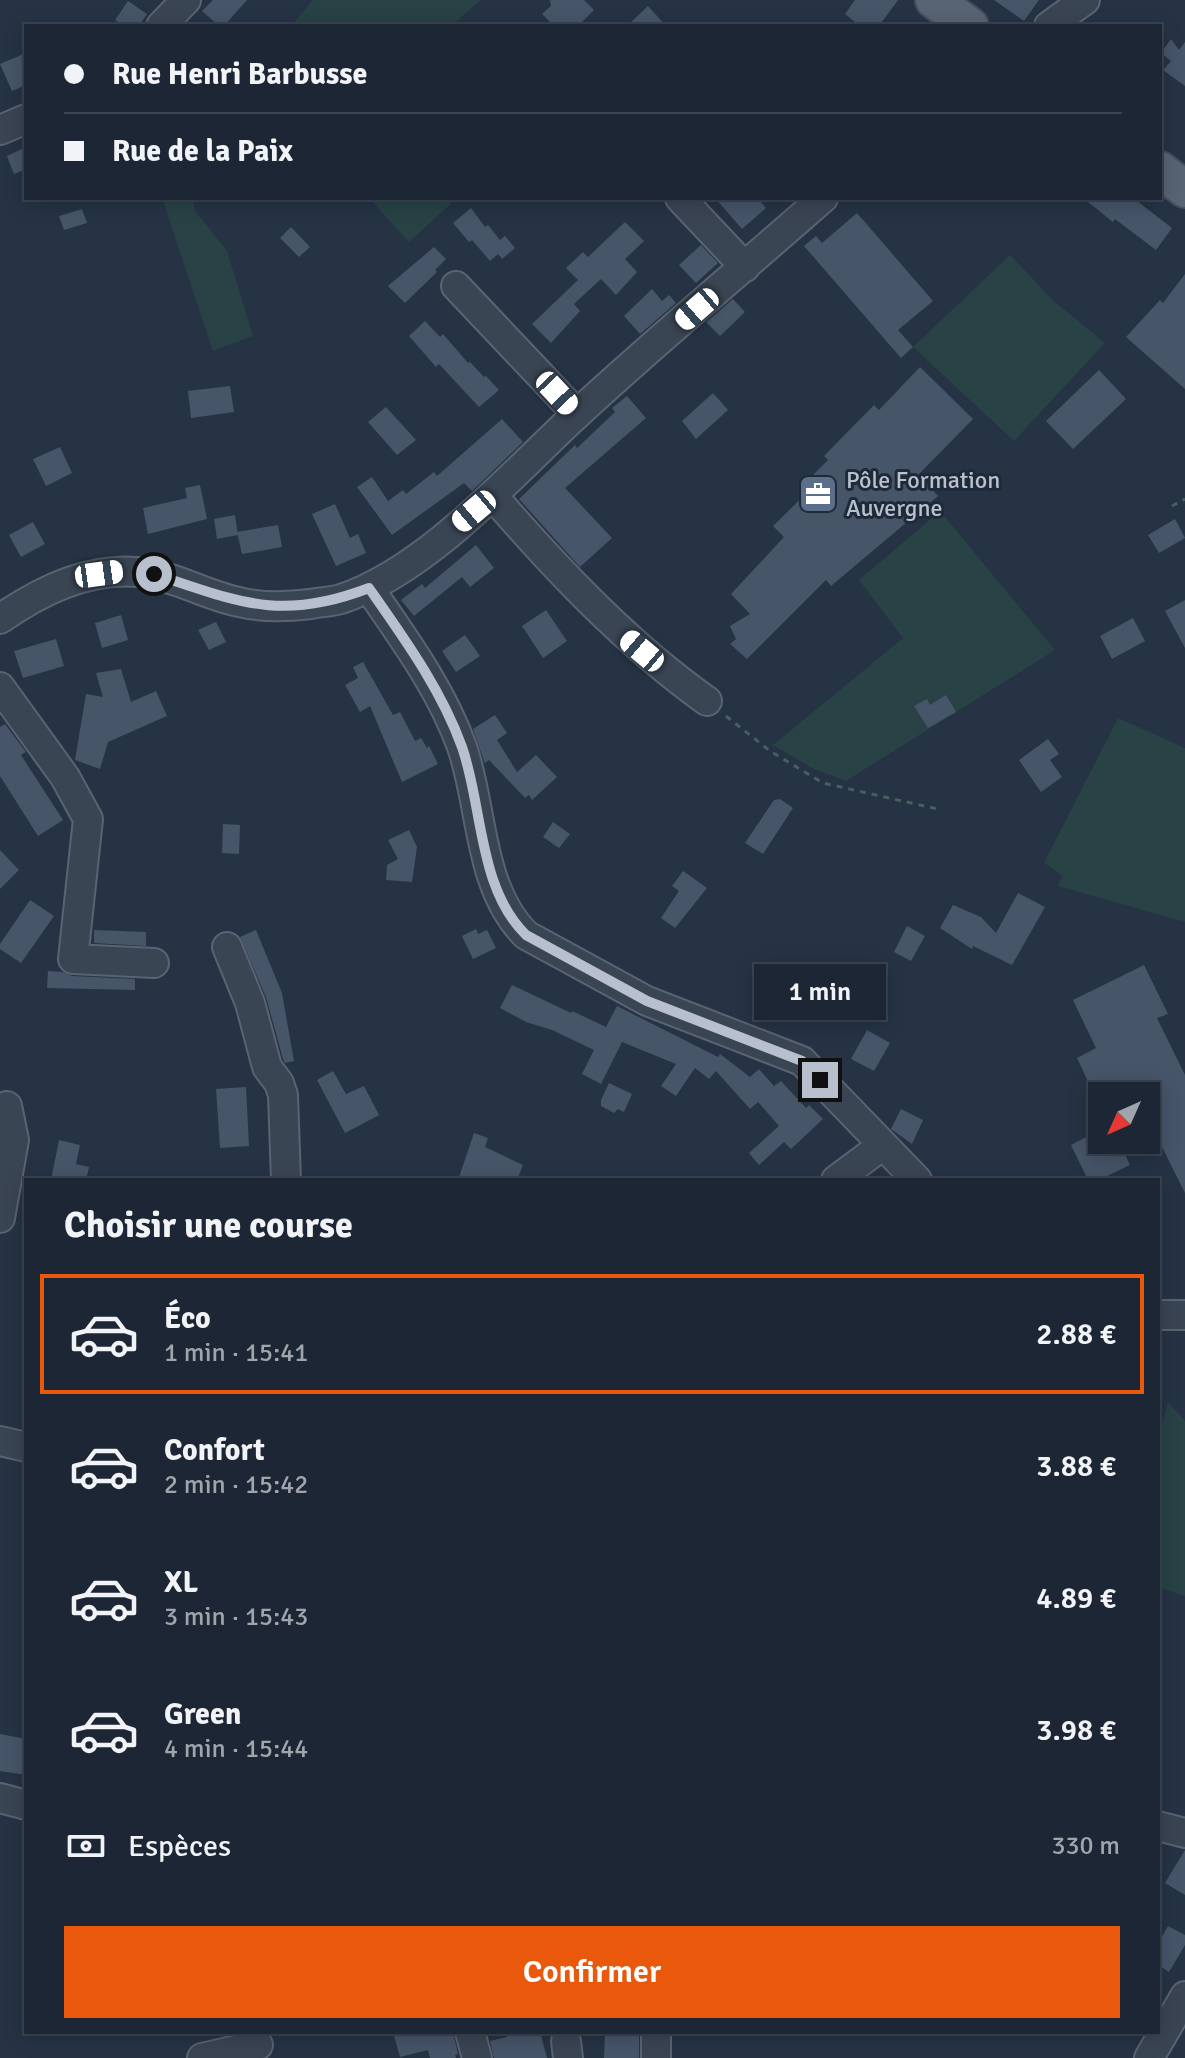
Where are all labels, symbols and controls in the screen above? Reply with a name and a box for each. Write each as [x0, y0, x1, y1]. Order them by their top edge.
text: Rue Henri Barbusse [112, 56, 367, 93]
text: Rue de la Paix [112, 133, 293, 170]
car [671, 284, 723, 334]
car [532, 367, 582, 419]
place label: Pôle Formation Auvergne [846, 465, 1000, 523]
office icon: Pôle Formation Auvergne [797, 473, 839, 515]
car [448, 486, 500, 536]
route start [136, 556, 172, 592]
car [74, 559, 124, 589]
car [616, 626, 668, 676]
callout: 1 min [754, 964, 886, 1020]
text: 1 min [789, 976, 851, 1008]
route end [802, 1062, 838, 1098]
north arrow [1088, 1082, 1160, 1154]
map controls [1088, 1082, 1160, 1154]
text: Choisir une course [64, 1203, 353, 1248]
icon: car [68, 1298, 140, 1370]
text: Éco [164, 1300, 211, 1337]
text: 2.88 € [1036, 1316, 1116, 1353]
text: 1 min · 15:41 [164, 1337, 308, 1369]
icon: car [68, 1430, 140, 1502]
text: Confort [164, 1432, 265, 1469]
text: 3.88 € [1036, 1448, 1116, 1485]
text: 2 min · 15:42 [164, 1469, 308, 1501]
icon: car [68, 1562, 140, 1634]
text: XL [164, 1564, 198, 1601]
text: 4.89 € [1036, 1580, 1116, 1617]
text: 3 min · 15:43 [164, 1601, 308, 1633]
icon: car [68, 1694, 140, 1766]
text: Green [164, 1696, 241, 1733]
text: 3.98 € [1036, 1712, 1116, 1749]
text: 4 min · 15:44 [164, 1733, 308, 1765]
icon: cash [64, 1824, 108, 1868]
text: Espèces [128, 1828, 231, 1865]
text: 330 m [1051, 1830, 1120, 1862]
button: Confirmer [64, 1926, 1120, 2018]

